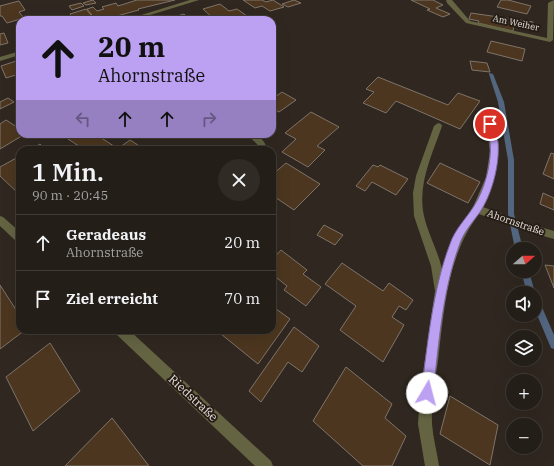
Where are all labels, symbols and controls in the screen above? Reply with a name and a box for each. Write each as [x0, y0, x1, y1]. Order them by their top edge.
street label: Am Weiher [492, 12, 540, 33]
text: 20 m [98, 28, 165, 65]
icon: ahead [32, 32, 84, 84]
text: Ahornstraße [98, 64, 205, 87]
pin [473, 107, 507, 141]
icon: left [72, 108, 94, 130]
icon: ahead [114, 108, 136, 130]
icon: ahead [156, 108, 178, 130]
icon: right [198, 108, 220, 130]
icon: arrive [479, 113, 501, 135]
text: 1 Min. [32, 156, 104, 188]
button: close [218, 159, 260, 201]
text: 90 m · 20:45 [32, 187, 108, 204]
street label: Ahornstraße [486, 207, 546, 238]
text: Geradeaus [66, 225, 146, 244]
icon: ahead [32, 232, 54, 254]
text: 20 m [224, 233, 260, 252]
north arrow [506, 242, 542, 278]
map controls [506, 242, 542, 454]
text: Ahornstraße [66, 244, 143, 261]
button: sound [506, 286, 542, 322]
icon: arrive [32, 288, 54, 310]
text: Ziel erreicht [66, 289, 158, 308]
text: 70 m [224, 289, 260, 308]
button: layers [506, 330, 542, 366]
street label: Riedstraße [166, 371, 221, 424]
position arrow [406, 372, 448, 414]
button: + [506, 374, 542, 410]
button: − [506, 418, 542, 454]

